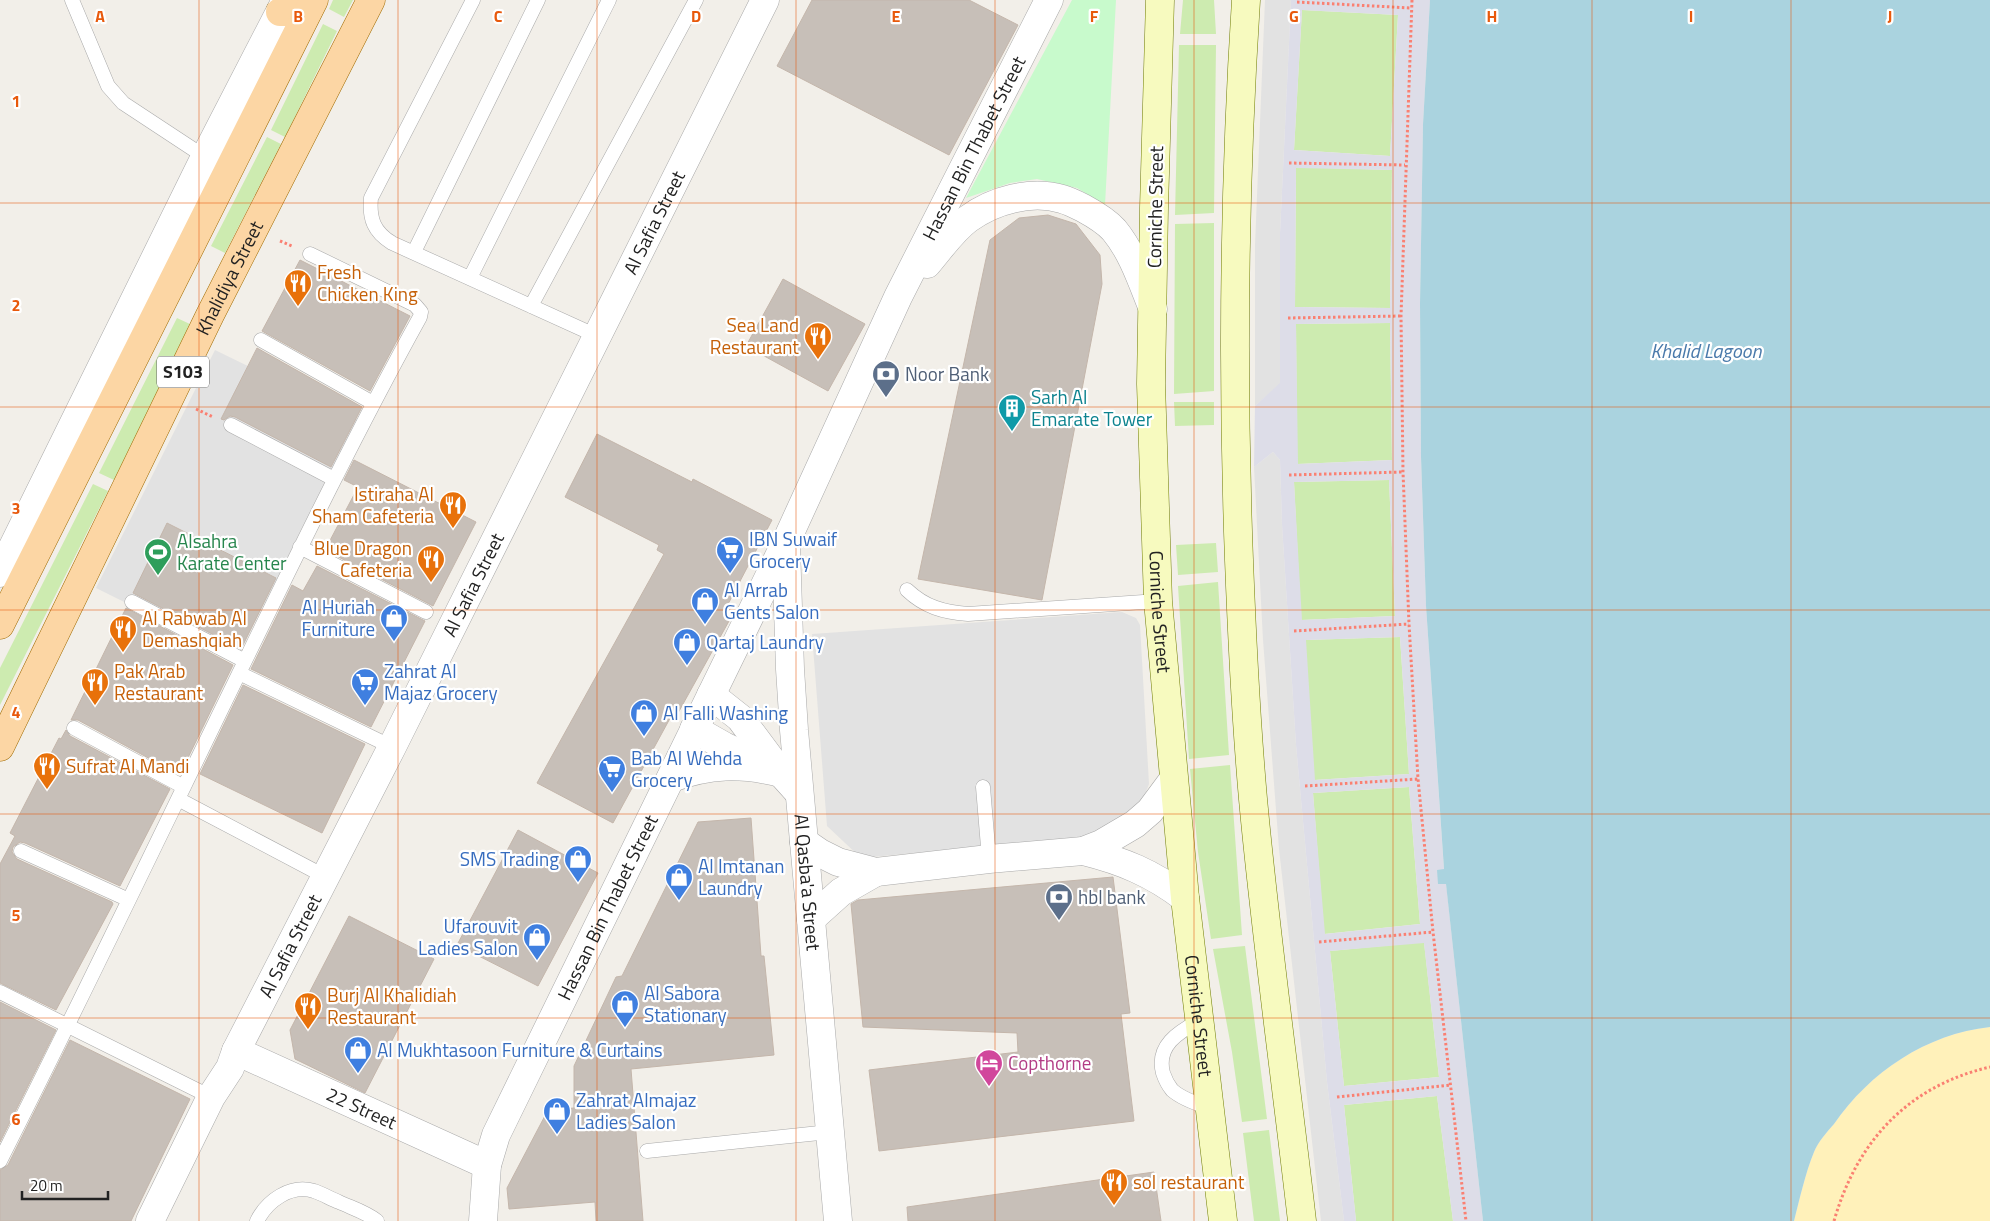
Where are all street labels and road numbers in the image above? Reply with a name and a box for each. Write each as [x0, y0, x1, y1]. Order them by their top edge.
street label: Hassan Bin Thabet Street [914, 50, 1032, 245]
street label: Corniche Street [1139, 145, 1170, 268]
street label: Al Safia Street [615, 165, 692, 279]
street label: Khalidiya Street [187, 215, 270, 340]
road number: S103 [157, 357, 209, 388]
street label: Al Safia Street [434, 527, 511, 641]
street label: Corniche Street [1142, 550, 1179, 674]
street label: Hassan Bin Thabet Street [549, 809, 665, 1005]
street label: Al Qasba'a Street [788, 813, 829, 952]
street label: Al Safia Street [251, 889, 328, 1003]
street label: Corniche Street [1178, 953, 1221, 1079]
street label: 22 Street [322, 1079, 402, 1136]

